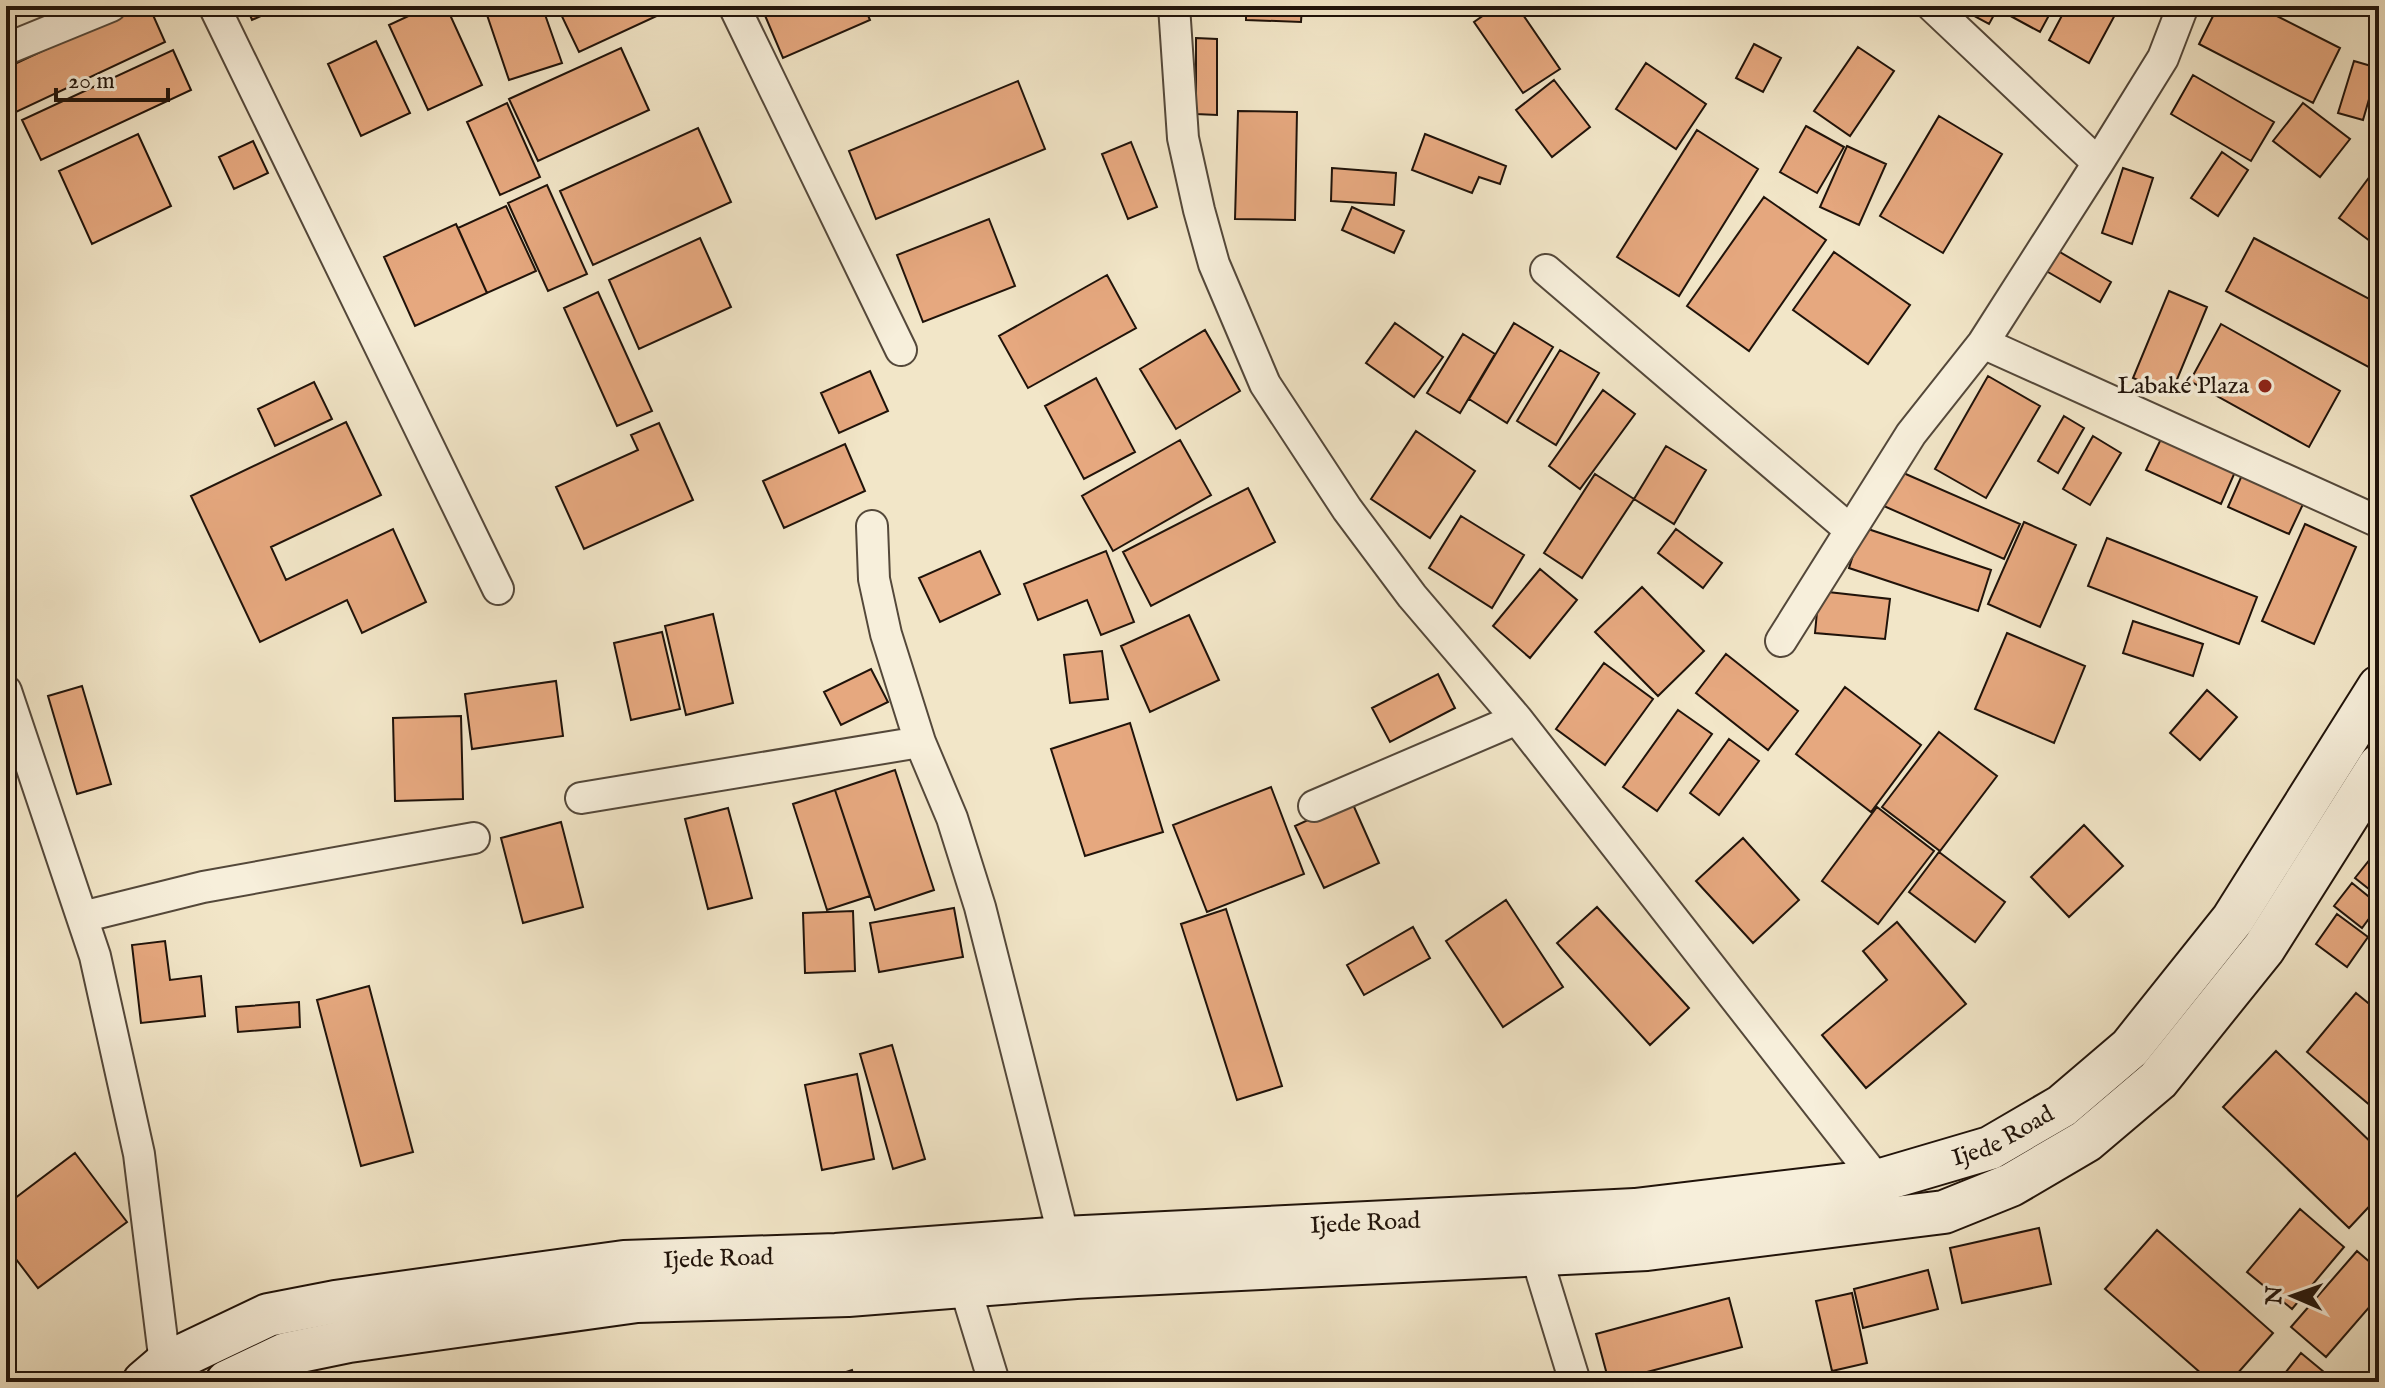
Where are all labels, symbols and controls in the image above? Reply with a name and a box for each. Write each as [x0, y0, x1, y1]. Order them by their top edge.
scale bar [56, 52, 168, 102]
text: 20 m [68, 66, 115, 97]
place label: Labaké Plaza [2117, 371, 2250, 402]
marker: Labaké Plaza [2256, 377, 2274, 395]
street label: Ijede Road [1948, 1098, 2060, 1174]
street label: Ijede Road [1309, 1205, 1421, 1241]
street label: Ijede Road [663, 1242, 774, 1276]
north arrow [2253, 1256, 2333, 1336]
text: N [2261, 1285, 2289, 1306]

